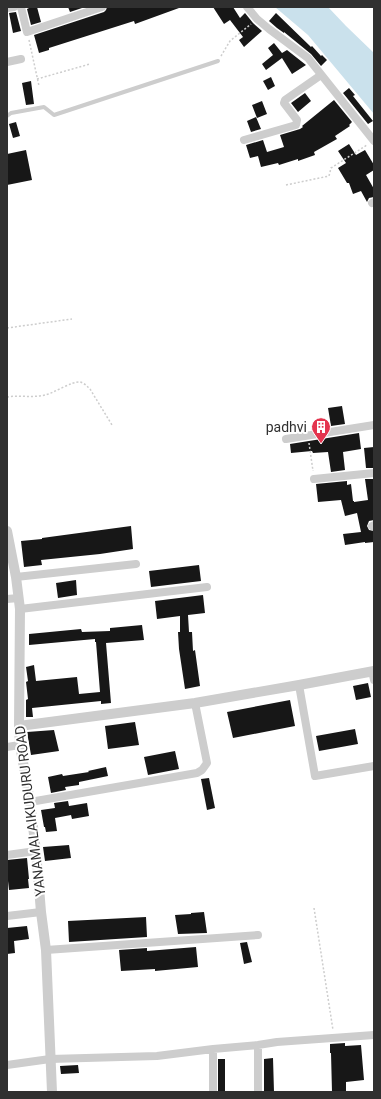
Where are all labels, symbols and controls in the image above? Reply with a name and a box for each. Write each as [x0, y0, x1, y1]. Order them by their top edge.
building icon: padhvi [310, 416, 332, 444]
place label: padhvi [266, 419, 307, 435]
street label: YANAMALAIKUDURU ROAD [12, 725, 48, 897]

